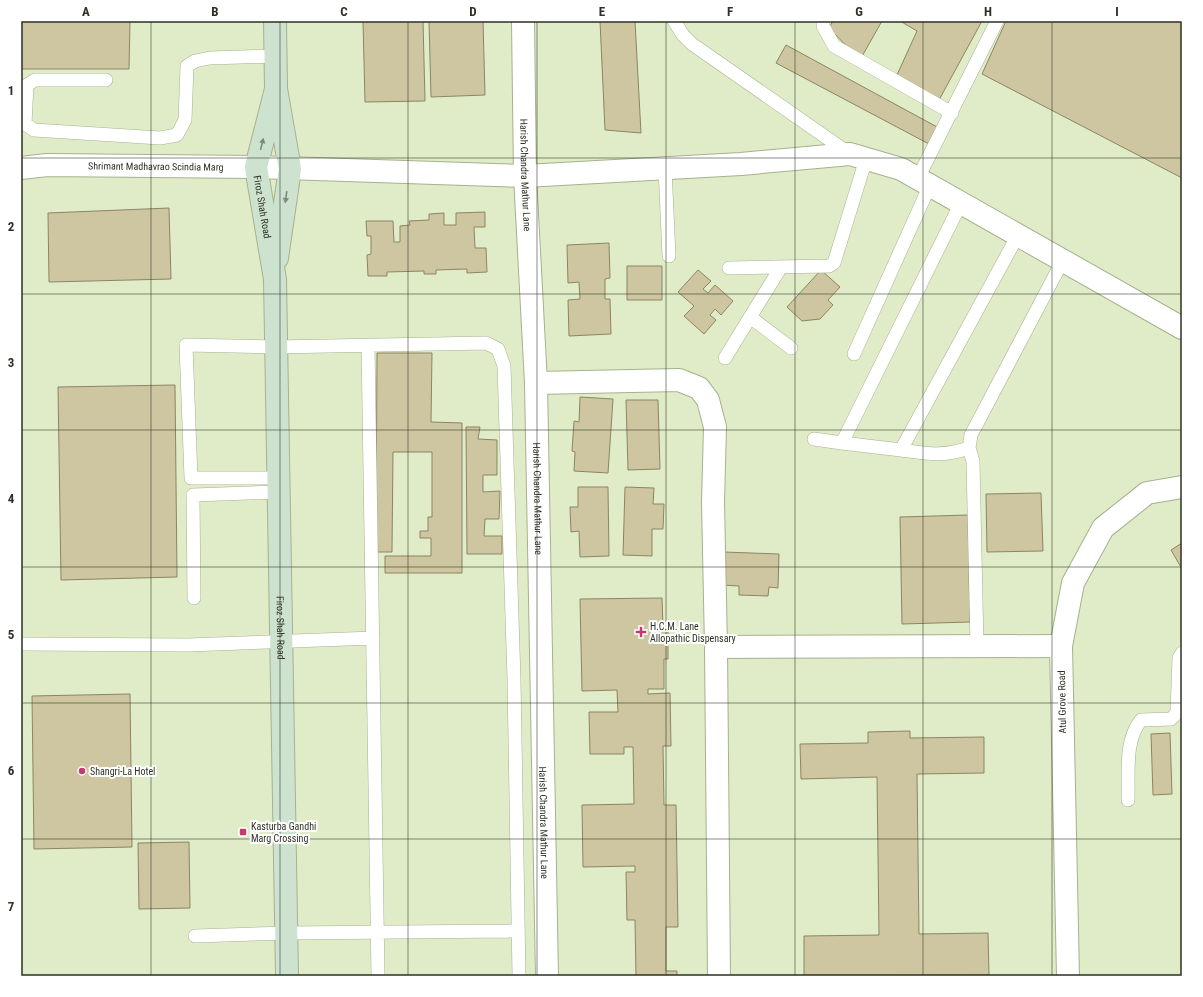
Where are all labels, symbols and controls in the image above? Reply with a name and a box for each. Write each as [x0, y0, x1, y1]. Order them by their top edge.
text: A [82, 4, 90, 19]
text: B [211, 4, 219, 19]
text: C [340, 4, 348, 19]
text: D [469, 4, 477, 19]
text: E [599, 4, 606, 19]
text: F [727, 4, 733, 19]
text: G [855, 4, 863, 19]
text: H [984, 4, 992, 19]
text: I [1115, 4, 1119, 19]
text: 1 [8, 83, 14, 98]
street label: Harish Chandra Mathur Lane [519, 119, 533, 232]
one-way arrow [259, 138, 265, 150]
street label: Shrimant Madhavrao Scindia Marg [88, 160, 224, 172]
street label: Firoz Shah Road [252, 175, 274, 239]
one-way arrow [283, 190, 289, 203]
text: 2 [8, 219, 15, 234]
text: 3 [8, 355, 14, 370]
street label: Harish Chandra Mathur Lane [532, 442, 545, 555]
text: 4 [8, 491, 15, 506]
street label: Firoz Shah Road [275, 596, 287, 660]
place label: H.C.M. Lane Allopathic Dispensary [650, 621, 736, 644]
marker: H.C.M. Lane Allopathic Dispensary [635, 626, 647, 638]
text: 5 [8, 627, 15, 642]
street label: Atul Grove Road [1056, 670, 1068, 734]
text: 6 [8, 763, 15, 778]
marker: Shangri-La Hotel [77, 766, 87, 776]
place label: Shangri-La Hotel [90, 766, 155, 777]
street label: Harish Chandra Mathur Lane [538, 766, 551, 879]
place label: Kasturba Gandhi Marg Crossing [251, 821, 316, 844]
marker: Kasturba Gandhi Marg Crossing [238, 827, 248, 837]
text: 7 [8, 899, 15, 914]

